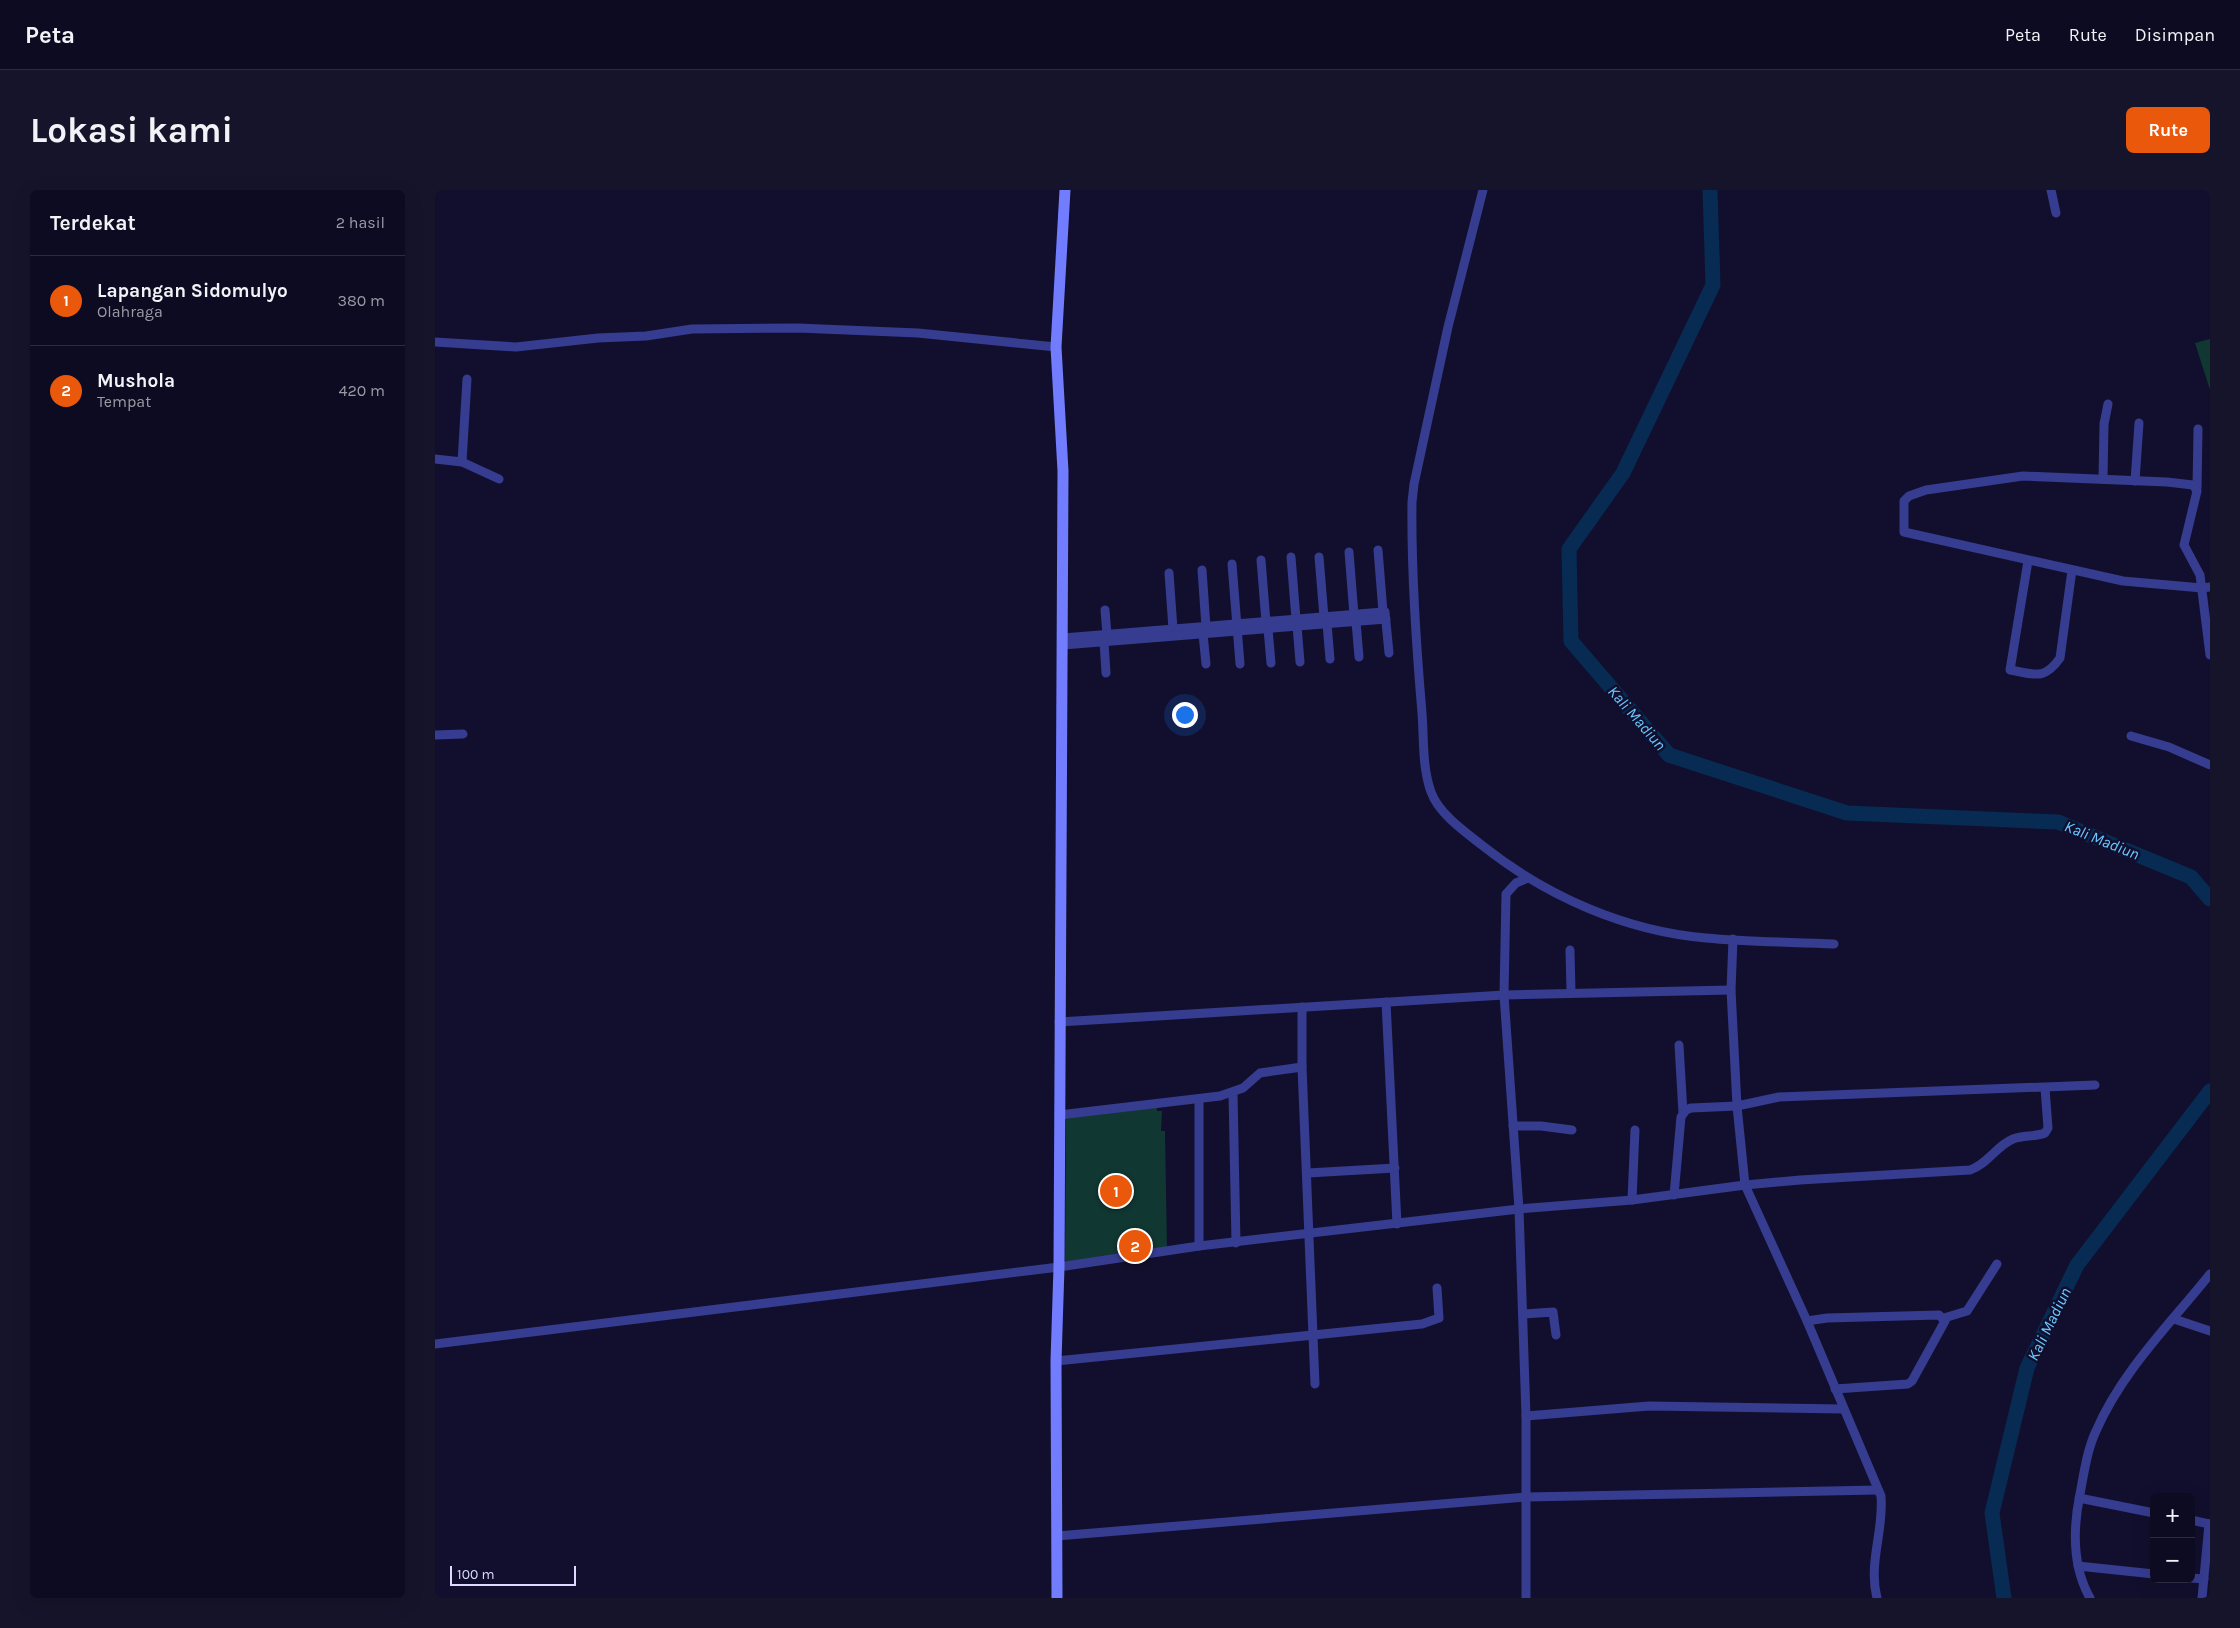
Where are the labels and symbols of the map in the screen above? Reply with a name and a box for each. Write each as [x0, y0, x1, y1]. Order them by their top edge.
water label: Kali Madiun [1604, 682, 1670, 754]
your location [1172, 702, 1198, 728]
water label: Kali Madiun [2062, 816, 2142, 864]
pin: 1 [1100, 1172, 1132, 1210]
pin: 2 [1119, 1227, 1151, 1265]
water label: Kali Madiun [2023, 1284, 2075, 1364]
scale bar [450, 1563, 576, 1586]

